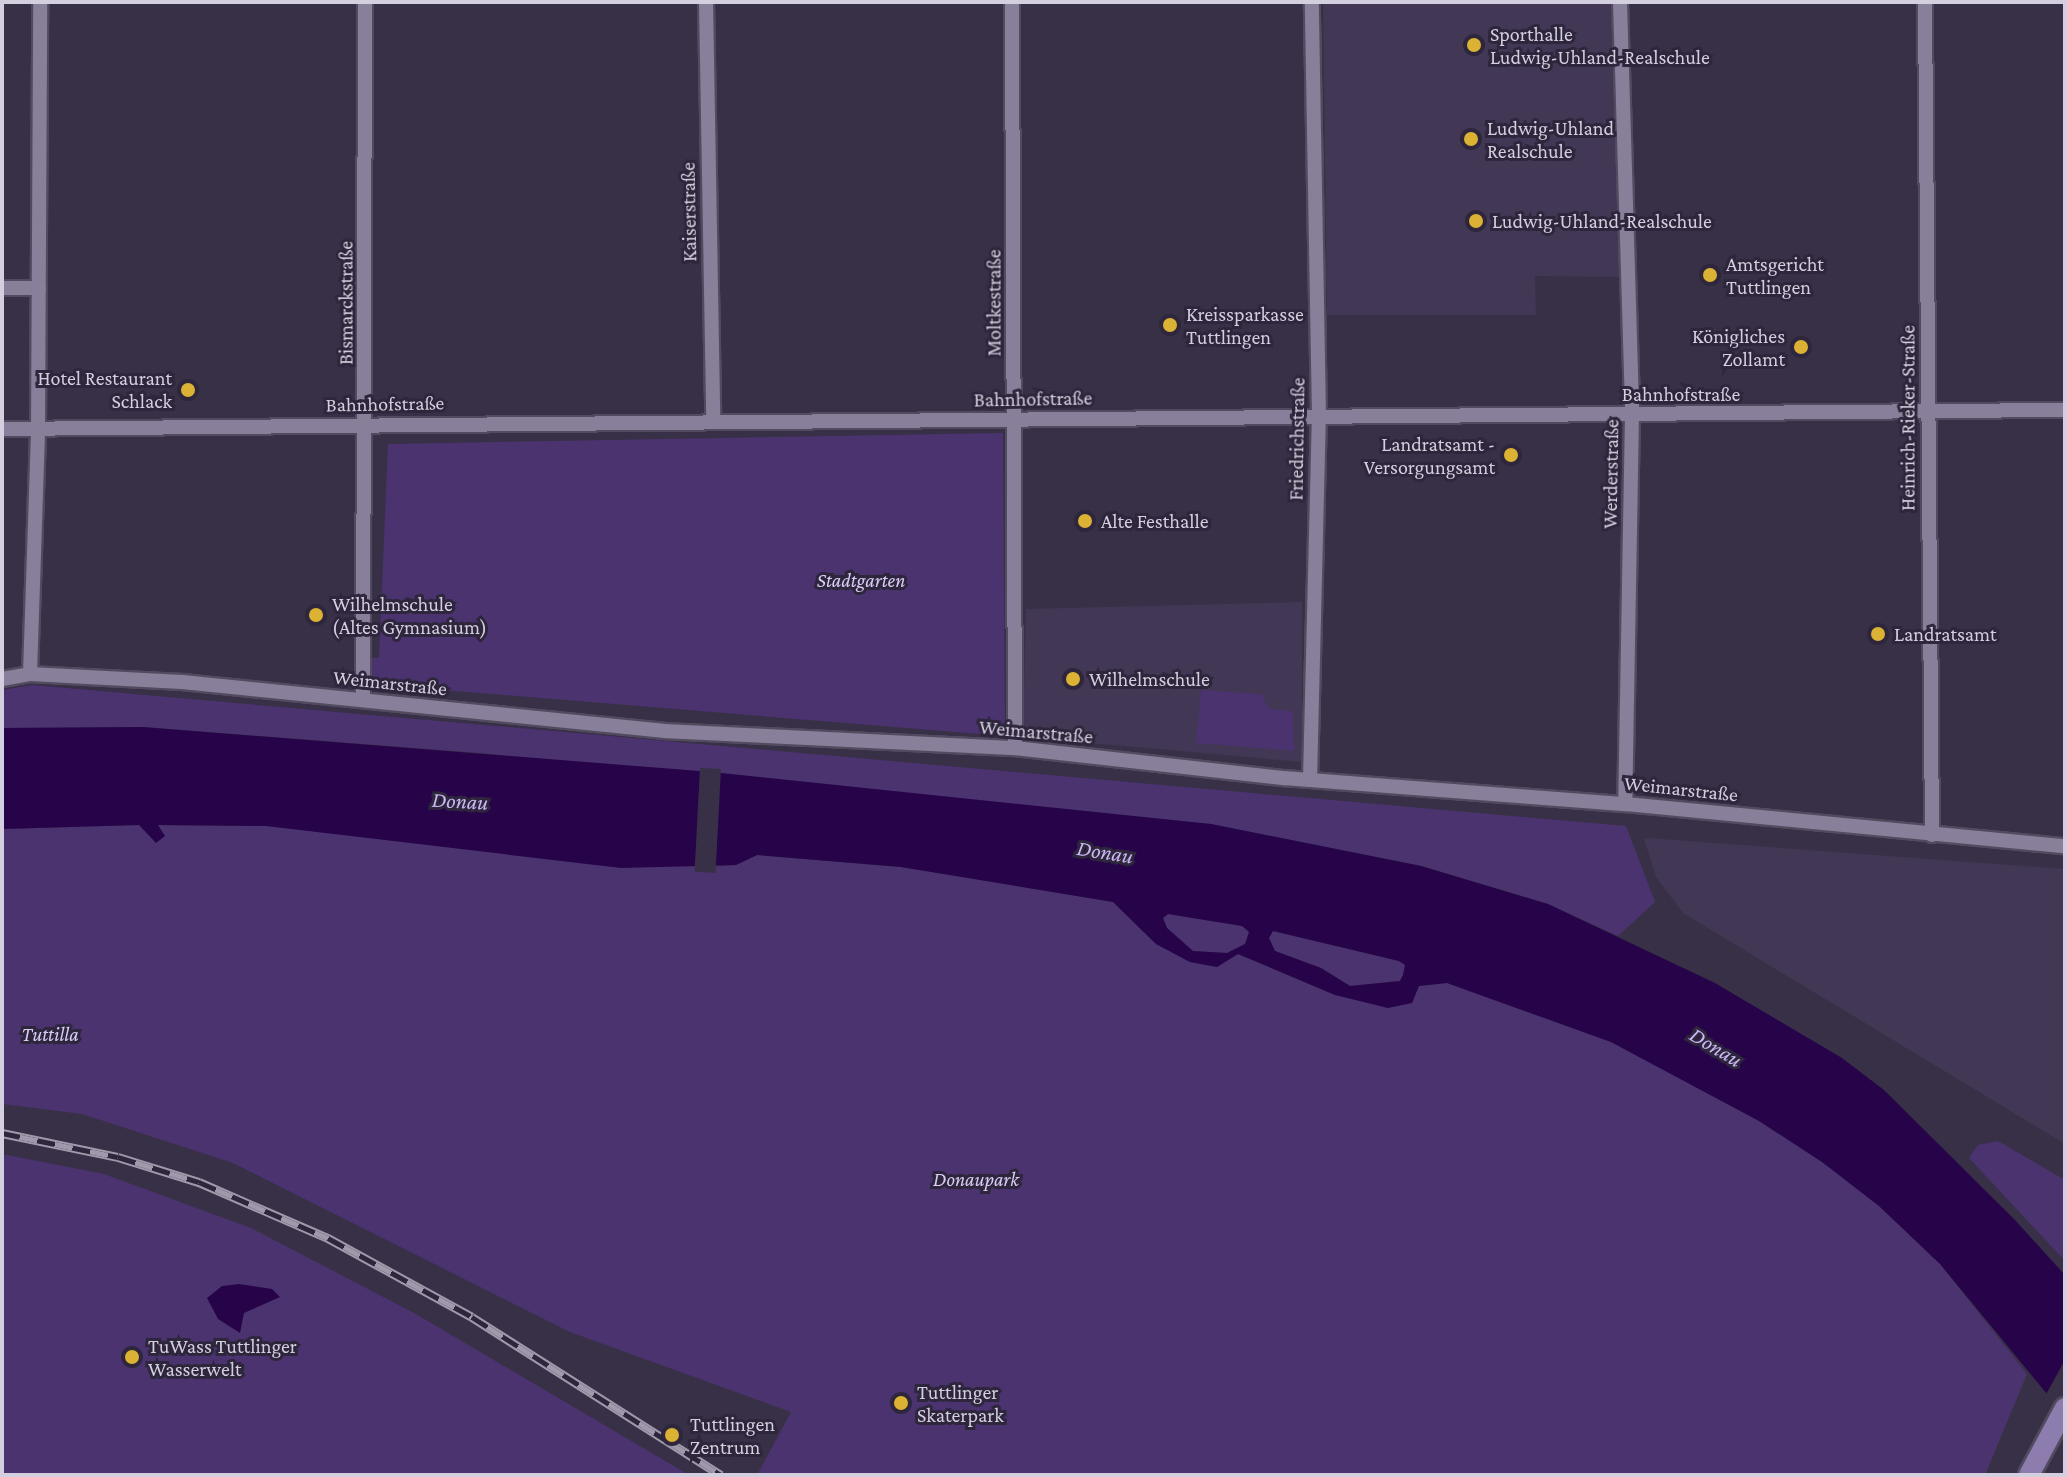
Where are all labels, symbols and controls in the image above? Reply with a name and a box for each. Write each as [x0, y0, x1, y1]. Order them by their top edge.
place label: Sporthalle Ludwig-Uhland-Realschule [1490, 22, 1710, 69]
marker: Sporthalle Ludwig-Uhland-Realschule [1465, 36, 1483, 54]
place label: Ludwig-Uhland Realschule [1487, 116, 1614, 163]
marker: Ludwig-Uhland Realschule [1462, 130, 1480, 148]
street label: Kaiserstraße [676, 162, 702, 262]
place label: Ludwig-Uhland-Realschule [1492, 209, 1712, 233]
marker: Ludwig-Uhland-Realschule [1467, 212, 1485, 230]
street label: Bismarckstraße [334, 241, 358, 365]
street label: Moltkestraße [982, 250, 1006, 356]
place label: Amtsgericht Tuttlingen [1726, 252, 1824, 299]
marker: Amtsgericht Tuttlingen [1701, 266, 1719, 284]
place label: Kreissparkasse Tuttlingen [1186, 302, 1304, 349]
marker: Kreissparkasse Tuttlingen [1161, 316, 1179, 334]
place label: Königliches Zollamt [1692, 324, 1785, 371]
street label: Heinrich-Rieker-Straße [1896, 325, 1920, 511]
marker: Königliches Zollamt [1792, 338, 1810, 356]
place label: Hotel Restaurant Schlack [37, 366, 172, 413]
street label: Friedrichstraße [1284, 377, 1310, 501]
marker: Hotel Restaurant Schlack [179, 381, 197, 399]
street label: Bahnhofstraße [1622, 382, 1740, 406]
street label: Bahnhofstraße [974, 386, 1092, 412]
street label: Bahnhofstraße [326, 391, 444, 417]
street label: Werderstraße [1598, 419, 1624, 529]
place label: Landratsamt - Versorgungsamt [1364, 432, 1495, 479]
marker: Landratsamt - Versorgungsamt [1502, 446, 1520, 464]
place label: Alte Festhalle [1101, 509, 1209, 533]
marker: Alte Festhalle [1076, 512, 1094, 530]
park label: Stadtgarten [817, 568, 905, 592]
place label: Wilhelmschule (Altes Gymnasium) [332, 592, 487, 639]
marker: Wilhelmschule (Altes Gymnasium) [307, 606, 325, 624]
place label: Landratsamt [1894, 622, 1997, 646]
marker: Landratsamt [1869, 625, 1887, 643]
street label: Weimarstraße [332, 665, 448, 701]
place label: Wilhelmschule [1089, 667, 1210, 691]
marker: Wilhelmschule [1064, 670, 1082, 688]
street label: Weimarstraße [978, 715, 1094, 749]
street label: Weimarstraße [1623, 771, 1739, 807]
water label: Donau [431, 786, 489, 816]
water label: Donau [1075, 835, 1135, 869]
water label: Donau [1685, 1021, 1747, 1073]
park label: Tuttilla [21, 1022, 79, 1046]
park label: Donaupark [933, 1167, 1019, 1191]
place label: TuWass Tuttlinger Wasserwelt [148, 1334, 297, 1381]
marker: TuWass Tuttlinger Wasserwelt [123, 1348, 141, 1366]
place label: Tuttlinger Skaterpark [917, 1380, 1004, 1427]
marker: Tuttlinger Skaterpark [892, 1394, 910, 1412]
place label: Tuttlingen Zentrum [690, 1412, 775, 1459]
marker: Tuttlingen Zentrum [661, 1424, 683, 1446]

